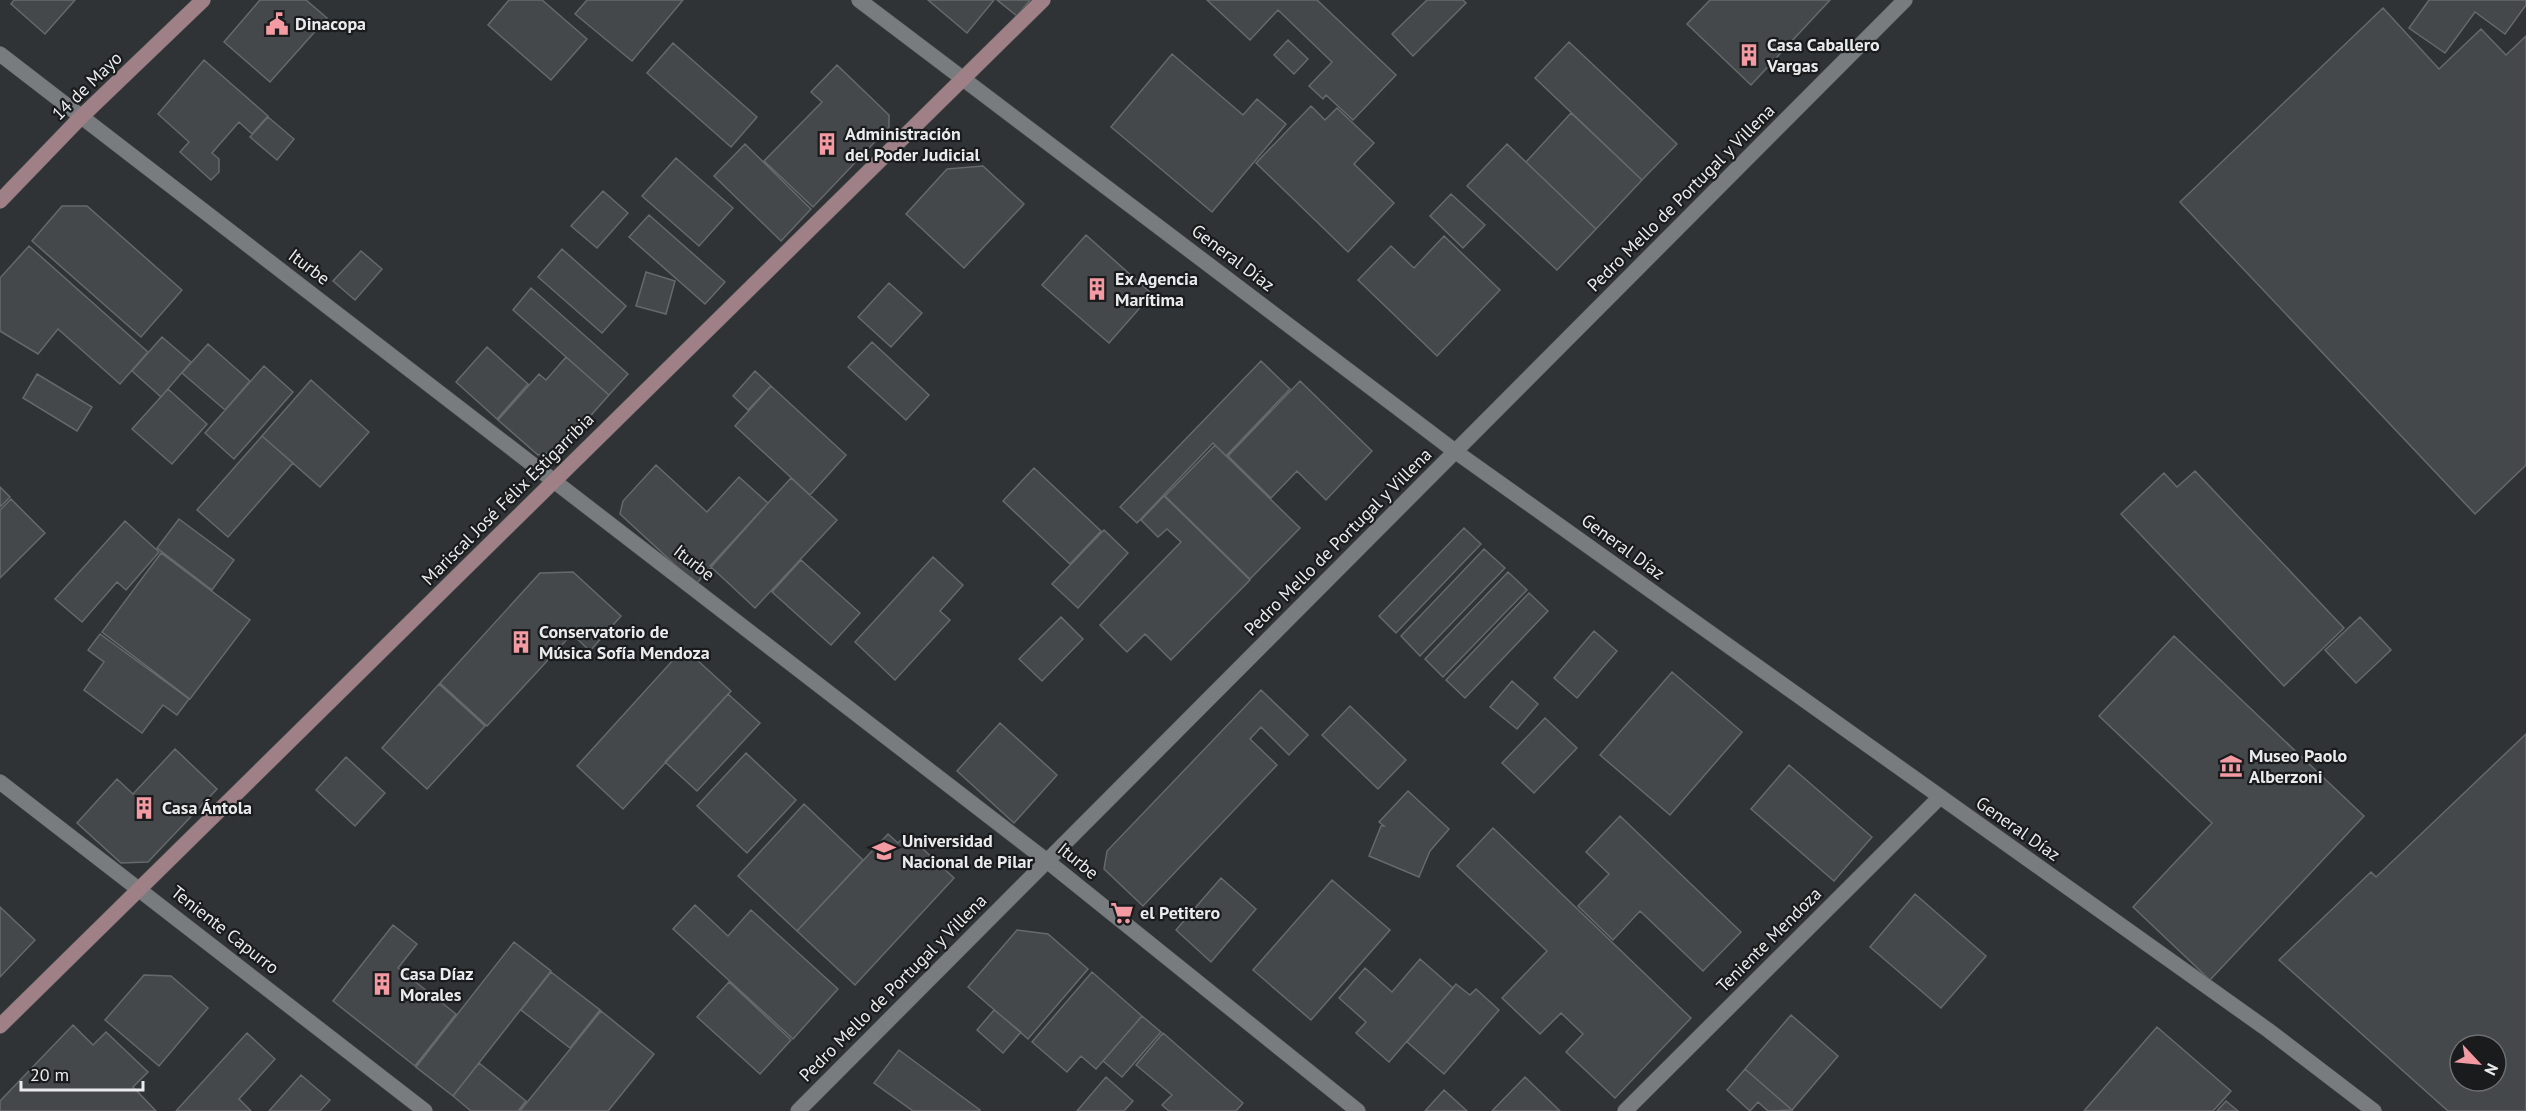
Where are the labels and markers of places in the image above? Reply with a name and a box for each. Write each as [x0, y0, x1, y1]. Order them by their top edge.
public building icon: Dinacopa [264, 11, 290, 37]
place label: Dinacopa [295, 12, 366, 35]
place label: Casa Caballero Vargas [1766, 33, 1880, 77]
building icon: Casa Caballero Vargas [1736, 42, 1762, 68]
place label: Administración del Poder Judicial [845, 122, 981, 166]
building icon: Administración del Poder Judicial [814, 131, 840, 157]
place label: Ex Agencia Marítima [1115, 267, 1198, 311]
building icon: Ex Agencia Marítima [1084, 276, 1110, 302]
place label: Conservatorio de Música Sofía Mendoza [539, 620, 710, 664]
building icon: Conservatorio de Música Sofía Mendoza [508, 629, 534, 655]
place label: Museo Paolo Alberzoni [2249, 744, 2348, 788]
museum icon: Museo Paolo Alberzoni [2218, 753, 2244, 779]
building icon: Casa Ántola [131, 795, 157, 821]
place label: Casa Ántola [162, 796, 252, 819]
place label: Universidad Nacional de Pilar [902, 829, 1033, 873]
school or university icon: Universidad Nacional de Pilar [871, 838, 897, 864]
supermarket icon: el Petitero [1109, 900, 1135, 926]
place label: el Petitero [1140, 901, 1221, 924]
place label: Casa Díaz Morales [400, 962, 474, 1006]
building icon: Casa Díaz Morales [369, 971, 395, 997]

